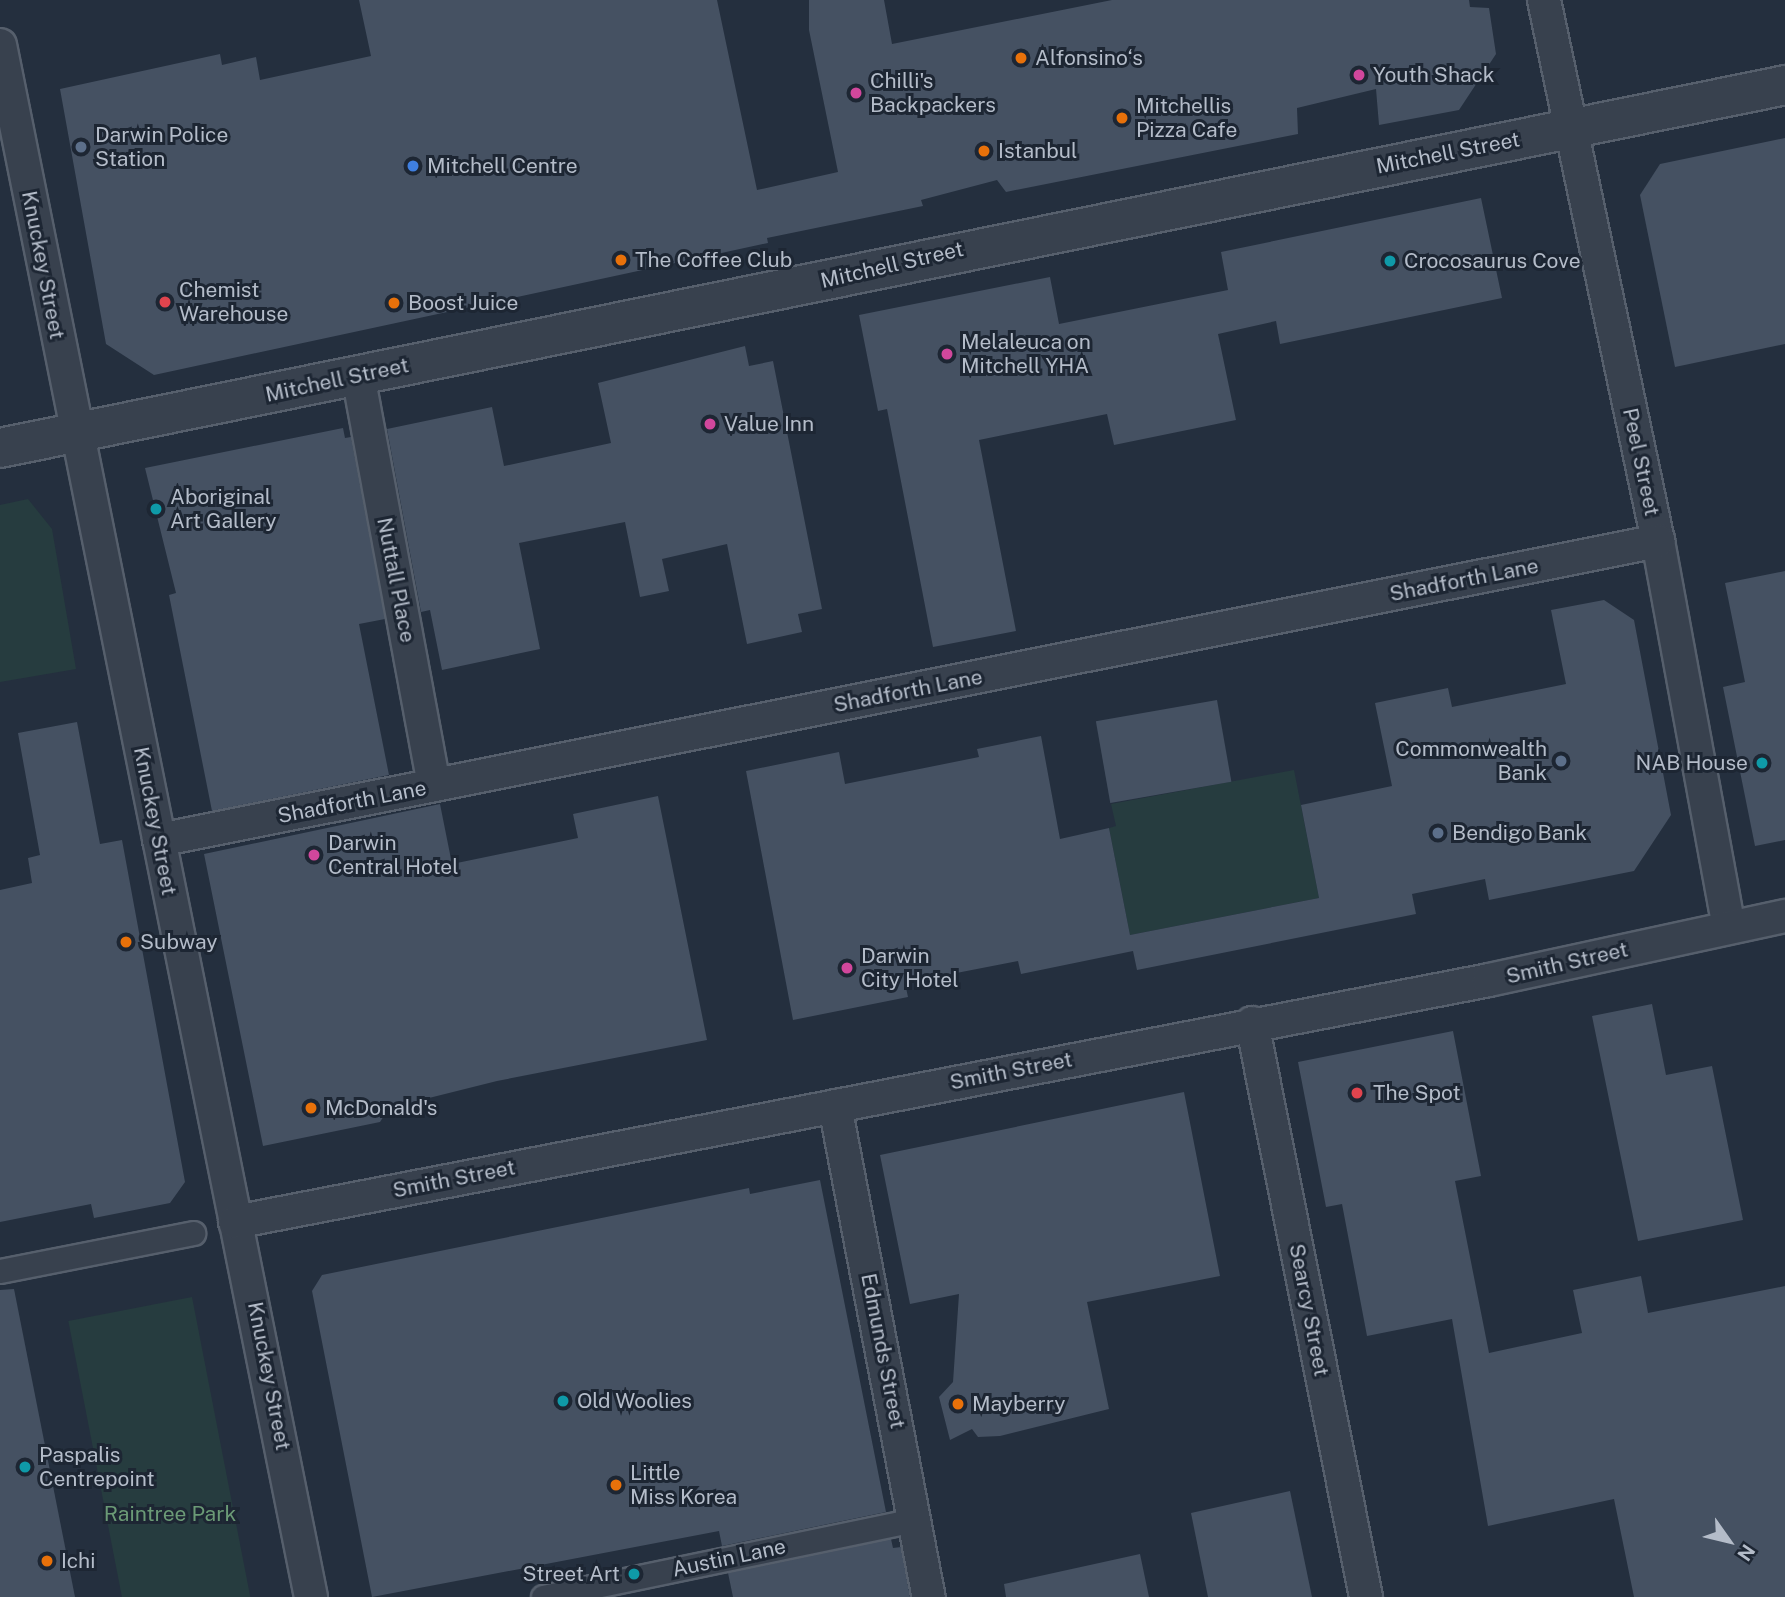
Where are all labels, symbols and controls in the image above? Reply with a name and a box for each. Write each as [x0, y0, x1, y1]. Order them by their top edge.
place label: Alfonsino‘s [1035, 45, 1143, 71]
marker: Alfonsino‘s [1013, 50, 1029, 66]
place label: Youth Shack [1373, 62, 1495, 88]
marker: Youth Shack [1351, 67, 1367, 83]
place label: Chilli's Backpackers [870, 68, 996, 118]
marker: Chilli's Backpackers [848, 85, 864, 101]
place label: Mitchellis Pizza Cafe [1136, 93, 1237, 143]
marker: Mitchellis Pizza Cafe [1114, 110, 1130, 126]
place label: Darwin Police Station [95, 122, 228, 172]
street label: Mitchell Street [1374, 127, 1522, 179]
place label: Istanbul [998, 138, 1077, 164]
marker: Darwin Police Station [73, 139, 89, 155]
marker: Istanbul [976, 143, 992, 159]
place label: Mitchell Centre [427, 153, 578, 179]
marker: Mitchell Centre [405, 158, 421, 174]
street label: Knuckey Street [16, 189, 70, 341]
street label: Mitchell Street [818, 236, 966, 294]
place label: The Coffee Club [635, 247, 793, 273]
place label: Crocosaurus Cove [1404, 248, 1581, 274]
marker: The Coffee Club [613, 252, 629, 268]
marker: Crocosaurus Cove [1382, 253, 1398, 269]
place label: Chemist Warehouse [179, 277, 288, 327]
place label: Boost Juice [408, 290, 518, 316]
marker: Chemist Warehouse [157, 294, 173, 310]
marker: Boost Juice [386, 295, 402, 311]
place label: Melaleuca on Mitchell YHA [961, 329, 1091, 379]
marker: Melaleuca on Mitchell YHA [939, 346, 955, 362]
street label: Mitchell Street [263, 353, 411, 407]
street label: Peel Street [1617, 406, 1665, 518]
place label: Value Inn [724, 411, 814, 437]
marker: Value Inn [702, 416, 718, 432]
place label: Aboriginal Art Gallery [170, 484, 277, 534]
marker: Aboriginal Art Gallery [148, 501, 164, 517]
street label: Nuttall Place [372, 515, 420, 645]
street label: Shadforth Lane [1387, 553, 1541, 607]
street label: Shadforth Lane [831, 664, 985, 718]
place label: Commonwealth Bank [1395, 736, 1547, 786]
street label: Knuckey Street [128, 745, 182, 897]
place label: NAB House [1636, 750, 1748, 776]
marker: Commonwealth Bank [1553, 753, 1569, 769]
marker: NAB House [1754, 755, 1770, 771]
street label: Shadforth Lane [275, 775, 429, 829]
place label: Bendigo Bank [1452, 820, 1587, 846]
marker: Bendigo Bank [1430, 825, 1446, 841]
place label: Darwin Central Hotel [328, 830, 459, 880]
marker: Darwin Central Hotel [306, 847, 322, 863]
place label: Subway [140, 929, 217, 955]
marker: Subway [118, 934, 134, 950]
street label: Smith Street [1504, 937, 1630, 989]
place label: Darwin City Hotel [861, 943, 959, 993]
marker: Darwin City Hotel [839, 960, 855, 976]
street label: Smith Street [948, 1047, 1074, 1095]
place label: The Spot [1373, 1080, 1461, 1106]
marker: The Spot [1347, 1083, 1367, 1103]
place label: McDonald's [325, 1095, 437, 1121]
marker: McDonald's [303, 1100, 319, 1116]
street label: Smith Street [391, 1155, 517, 1203]
street label: Searcy Street [1284, 1242, 1334, 1378]
street label: Edmunds Street [856, 1271, 910, 1431]
street label: Knuckey Street [242, 1300, 296, 1452]
place label: Old Woolies [577, 1388, 692, 1414]
place label: Mayberry [972, 1391, 1065, 1417]
marker: Old Woolies [555, 1393, 571, 1409]
marker: Mayberry [950, 1396, 966, 1412]
place label: Paspalis Centrepoint [39, 1442, 155, 1492]
marker: Paspalis Centrepoint [17, 1459, 33, 1475]
place label: Little Miss Korea [630, 1460, 737, 1510]
marker: Little Miss Korea [608, 1477, 624, 1493]
park label: Raintree Park [104, 1501, 236, 1527]
north arrow [1694, 1506, 1764, 1576]
street label: Austin Lane [670, 1534, 788, 1582]
text: N [1733, 1540, 1760, 1565]
place label: Ichi [61, 1548, 95, 1574]
marker: Ichi [39, 1553, 55, 1569]
place label: Street Art [523, 1561, 620, 1587]
marker: Street Art [626, 1566, 642, 1582]

